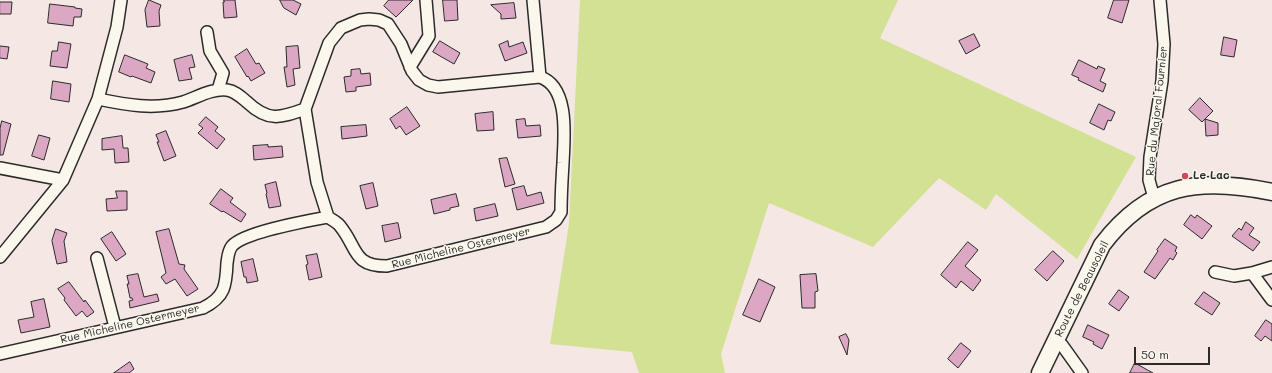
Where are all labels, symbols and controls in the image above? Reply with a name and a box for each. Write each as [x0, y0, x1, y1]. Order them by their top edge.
street label: Rue du Majoral Fournier [1144, 45, 1170, 177]
place label: Le Lac [1193, 169, 1230, 183]
marker: Le Lac [1180, 171, 1190, 181]
street label: Rue Micheline Ostermeyer [390, 224, 532, 272]
street label: Route de Beausoleil [1052, 239, 1112, 339]
street label: Rue Micheline Ostermeyer [59, 302, 201, 346]
scale bar [1136, 339, 1212, 365]
text: 50 m [1141, 346, 1169, 362]

